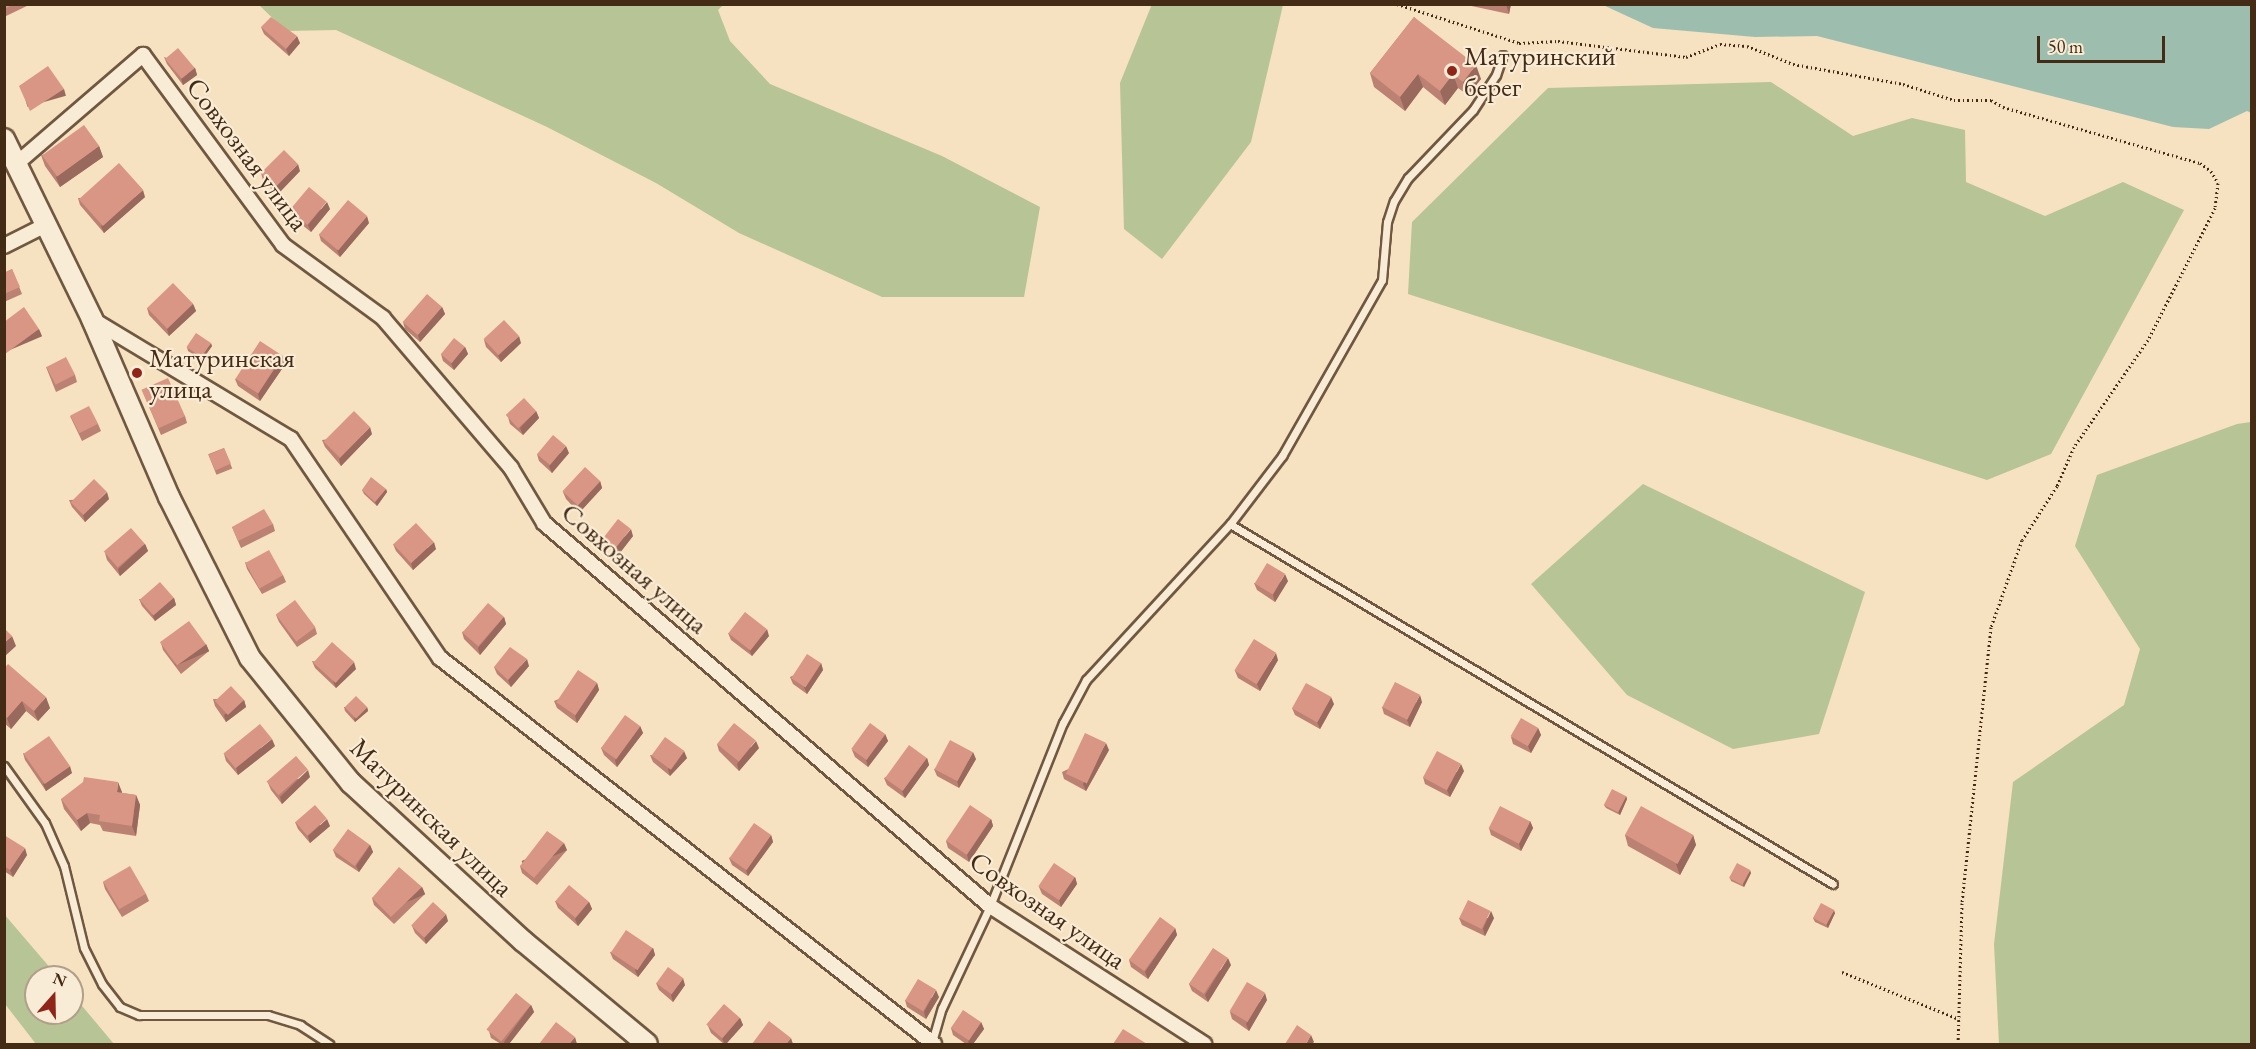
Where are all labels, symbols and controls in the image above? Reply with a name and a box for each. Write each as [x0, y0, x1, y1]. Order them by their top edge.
scale bar [2040, 24, 2168, 62]
text: 50 m [2048, 35, 2083, 58]
place label: Матуринский берег [1464, 39, 1616, 102]
marker: Матуринский берег [1445, 64, 1459, 78]
street label: Совхозная улица [180, 71, 316, 237]
place label: Матуринская улица [149, 341, 295, 404]
marker: Матуринская улица [130, 366, 144, 380]
street label: Совхозная улица [555, 496, 715, 640]
street label: Матуринская улица [344, 731, 520, 903]
street label: Совхозная улица [964, 844, 1132, 976]
north arrow [24, 965, 84, 1025]
text: N [50, 967, 69, 992]

